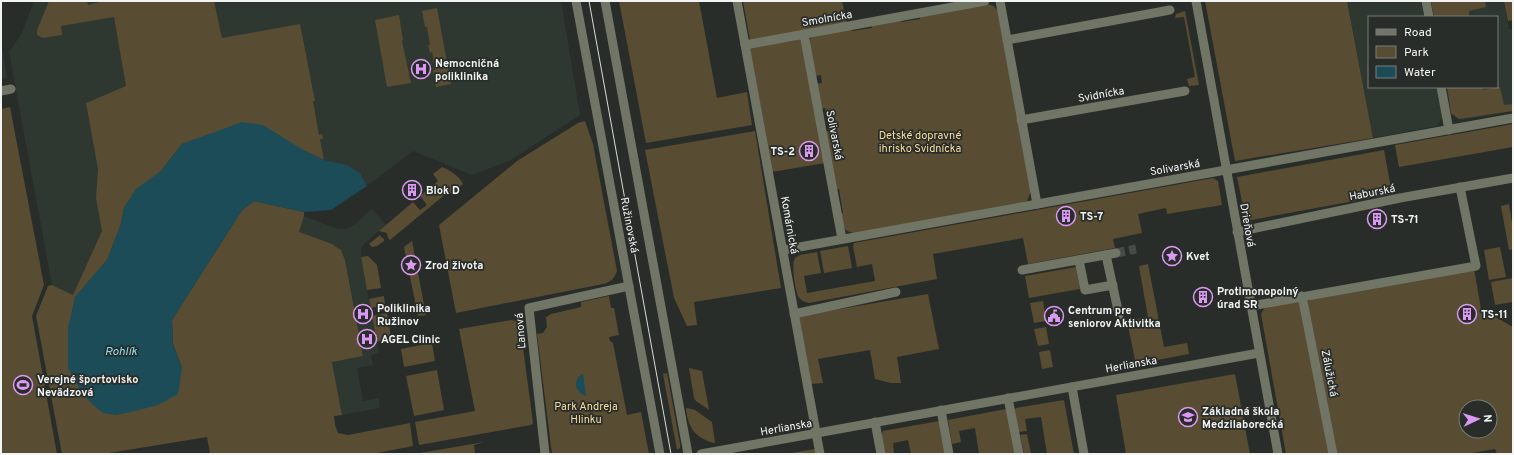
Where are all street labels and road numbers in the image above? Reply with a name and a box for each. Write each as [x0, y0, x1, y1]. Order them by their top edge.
street label: Smolnícka [801, 8, 854, 30]
street label: Svidnícka [1077, 84, 1126, 106]
street label: Solivarská [822, 109, 846, 162]
street label: Solivarská [1149, 157, 1201, 179]
street label: Haburská [1348, 182, 1397, 204]
street label: Komárnická [777, 195, 801, 255]
street label: Ružinovská [617, 196, 641, 254]
street label: Drieňová [1236, 202, 1258, 248]
street label: Ľanová [512, 312, 530, 349]
street label: Zálužická [1318, 349, 1340, 398]
street label: Herlianska [1104, 354, 1158, 376]
street label: Herlianska [759, 417, 813, 439]

